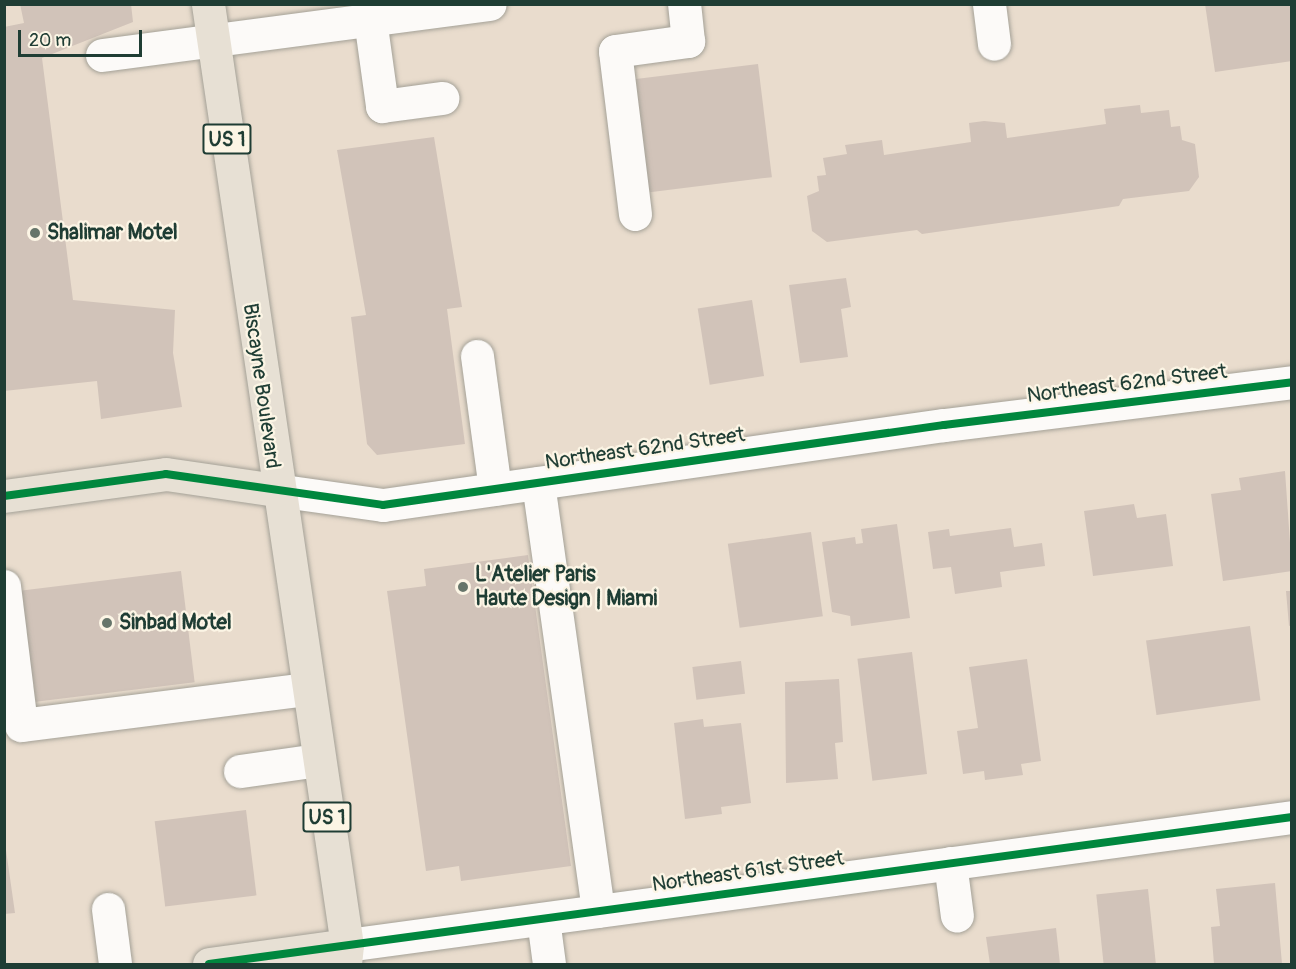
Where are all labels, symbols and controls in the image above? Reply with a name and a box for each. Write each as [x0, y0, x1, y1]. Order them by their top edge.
scale bar [21, 18, 146, 56]
text: 20 m [29, 29, 71, 52]
road number: US 1 [202, 122, 252, 156]
place label: Shalimar Motel [47, 220, 178, 246]
marker: Shalimar Motel [28, 226, 42, 240]
street label: Biscayne Boulevard [237, 302, 285, 470]
street label: Northeast 62nd Street [1025, 359, 1229, 409]
street label: Northeast 62nd Street [544, 423, 746, 475]
place label: L'Atelier Paris Haute Design | Miami [475, 562, 657, 612]
marker: L'Atelier Paris Haute Design | Miami [456, 580, 470, 594]
place label: Sinbad Motel [119, 610, 232, 636]
marker: Sinbad Motel [100, 616, 114, 630]
road number: US 1 [302, 800, 352, 834]
street label: Northeast 61st Street [650, 846, 846, 898]

